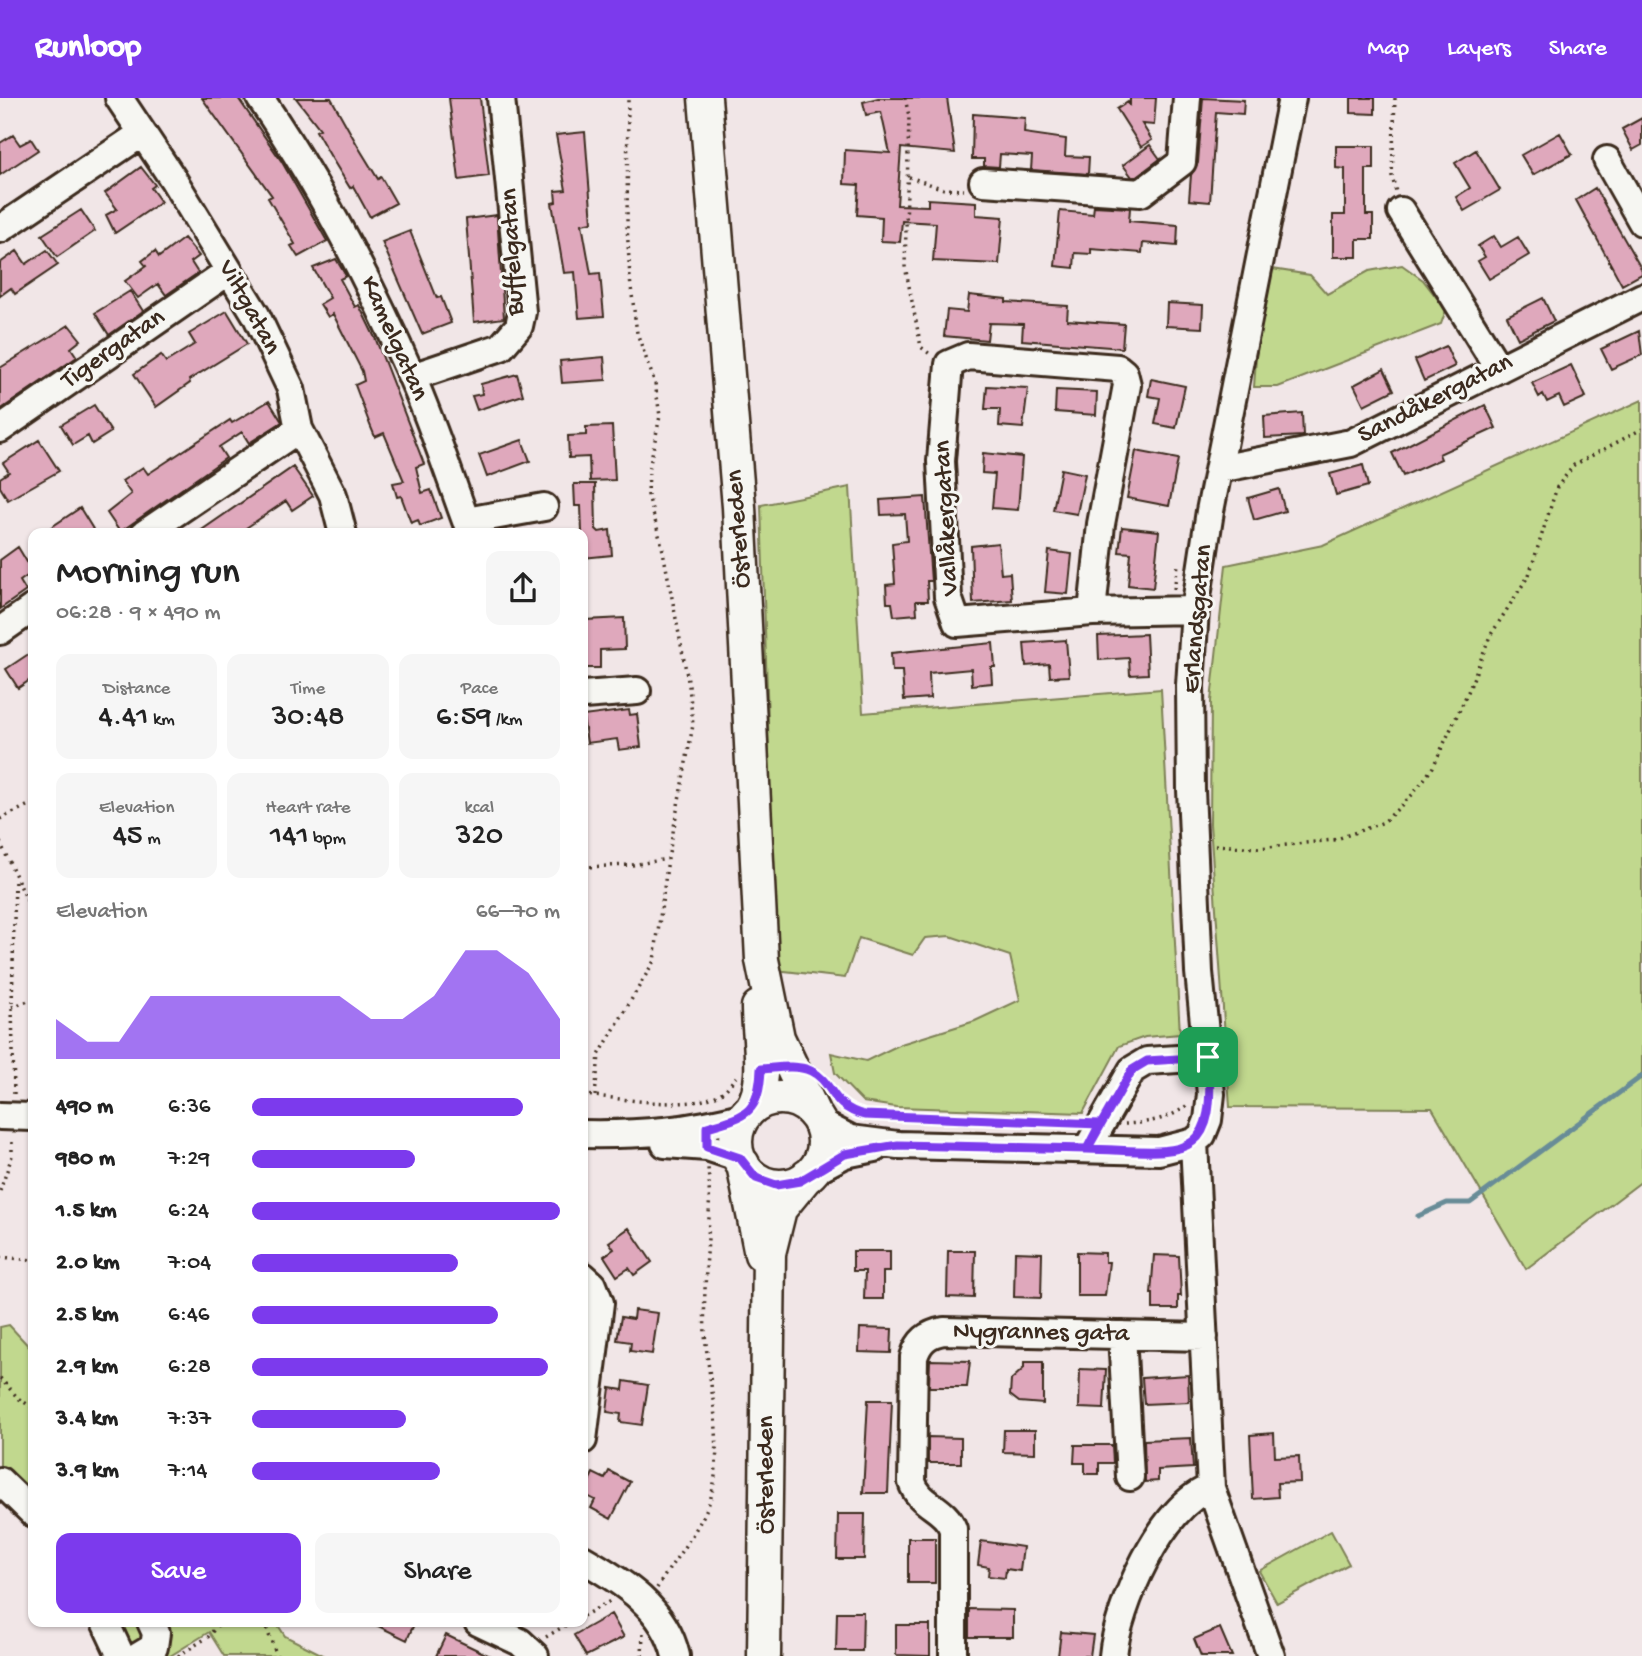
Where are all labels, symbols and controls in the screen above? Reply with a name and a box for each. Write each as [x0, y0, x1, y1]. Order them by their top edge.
text: Runloop [35, 30, 141, 68]
text: Map [1367, 35, 1409, 64]
text: Layers [1447, 35, 1511, 64]
text: Share [1549, 35, 1607, 64]
street label: Buffelgatan [495, 187, 533, 317]
street label: Viltgatan [209, 255, 287, 361]
street label: Kamelgatan [352, 272, 434, 407]
street label: Tigergatan [54, 303, 172, 398]
street label: Sandåkergatan [1354, 347, 1519, 452]
street label: Vallåkergatan [928, 439, 968, 598]
street label: Österleden [720, 468, 760, 589]
street label: Erlandsgatan [1177, 543, 1221, 695]
button: share [486, 551, 560, 625]
text: Morning run [56, 552, 240, 596]
text: 06:28 · 9 × 490 m [56, 600, 221, 627]
text: Distance [103, 678, 170, 701]
text: Time [291, 678, 325, 701]
text: Pace [461, 678, 498, 701]
text: 4.41 [98, 701, 148, 736]
text: 30:48 [272, 701, 344, 736]
text: 6:59 [436, 701, 492, 736]
text: km [148, 709, 175, 732]
text: /km [492, 709, 523, 732]
text: Elevation [99, 797, 174, 820]
text: Heart rate [265, 797, 351, 820]
text: kcal [464, 797, 494, 820]
text: 45 [113, 820, 143, 855]
text: 141 [270, 820, 309, 855]
text: 320 [456, 820, 503, 855]
text: m [143, 828, 161, 851]
text: bpm [309, 828, 346, 851]
text: Elevation [56, 899, 147, 926]
text: 66–70 m [476, 899, 560, 926]
pin [1178, 1027, 1238, 1087]
icon: arrive [1189, 1038, 1227, 1076]
text: 490 m [56, 1094, 113, 1121]
text: 6:36 [168, 1094, 210, 1121]
text: 980 m [56, 1146, 115, 1173]
text: 7:29 [168, 1146, 210, 1173]
text: 1.5 km [56, 1198, 117, 1225]
text: 6:24 [168, 1198, 209, 1225]
text: 2.0 km [56, 1250, 120, 1277]
text: 7:04 [168, 1250, 211, 1277]
text: 2.5 km [56, 1302, 119, 1329]
text: 6:46 [168, 1302, 209, 1329]
street label: Nygrannes gata [953, 1317, 1131, 1351]
text: 2.9 km [56, 1354, 118, 1381]
text: 6:28 [168, 1354, 211, 1381]
text: 3.4 km [56, 1406, 118, 1433]
text: 7:37 [168, 1406, 211, 1433]
street label: Österleden [752, 1415, 783, 1534]
text: 3.9 km [56, 1458, 119, 1485]
text: 7:14 [168, 1458, 207, 1485]
button: Save [56, 1533, 301, 1613]
button: Share [315, 1533, 560, 1613]

